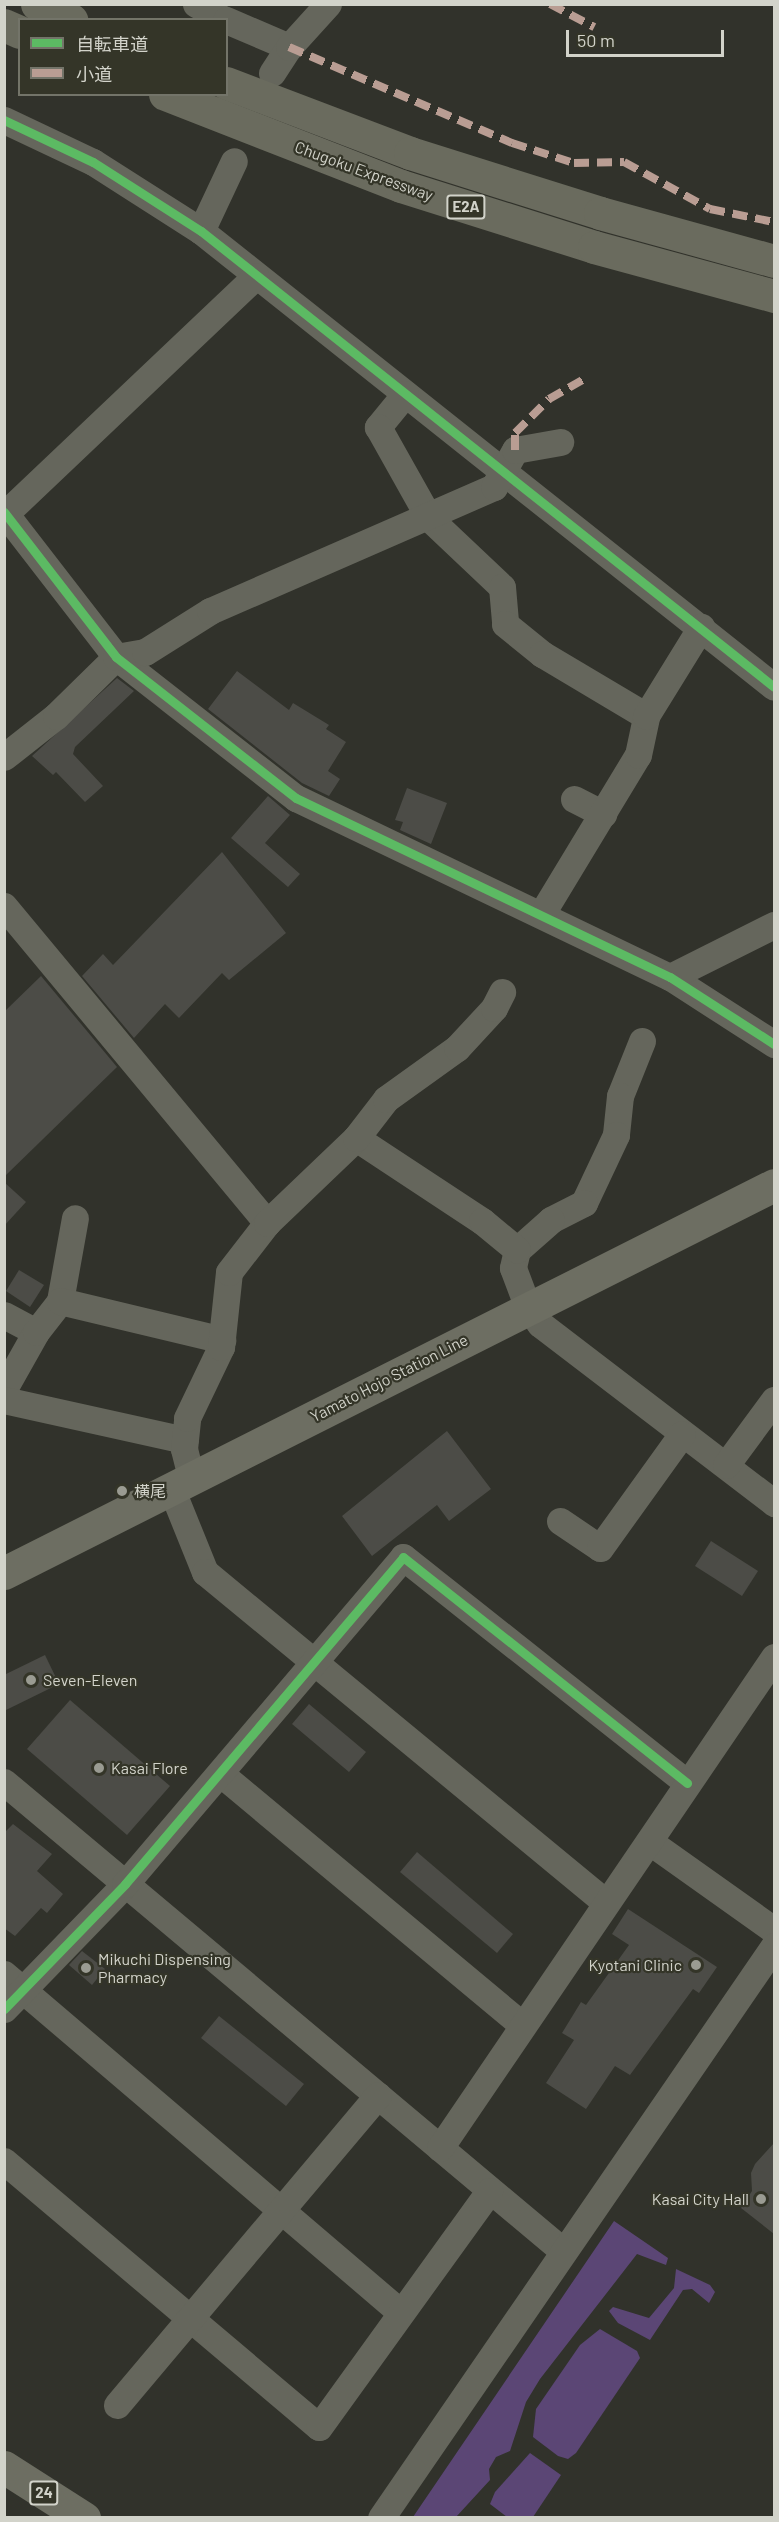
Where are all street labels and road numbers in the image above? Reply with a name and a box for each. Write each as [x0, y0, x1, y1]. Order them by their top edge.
street label: Chugoku Expressway [292, 137, 436, 205]
road number: E2A [445, 195, 487, 219]
street label: Yamato Hojo Station Line [307, 1330, 471, 1426]
road number: 24 [29, 2481, 59, 2505]

